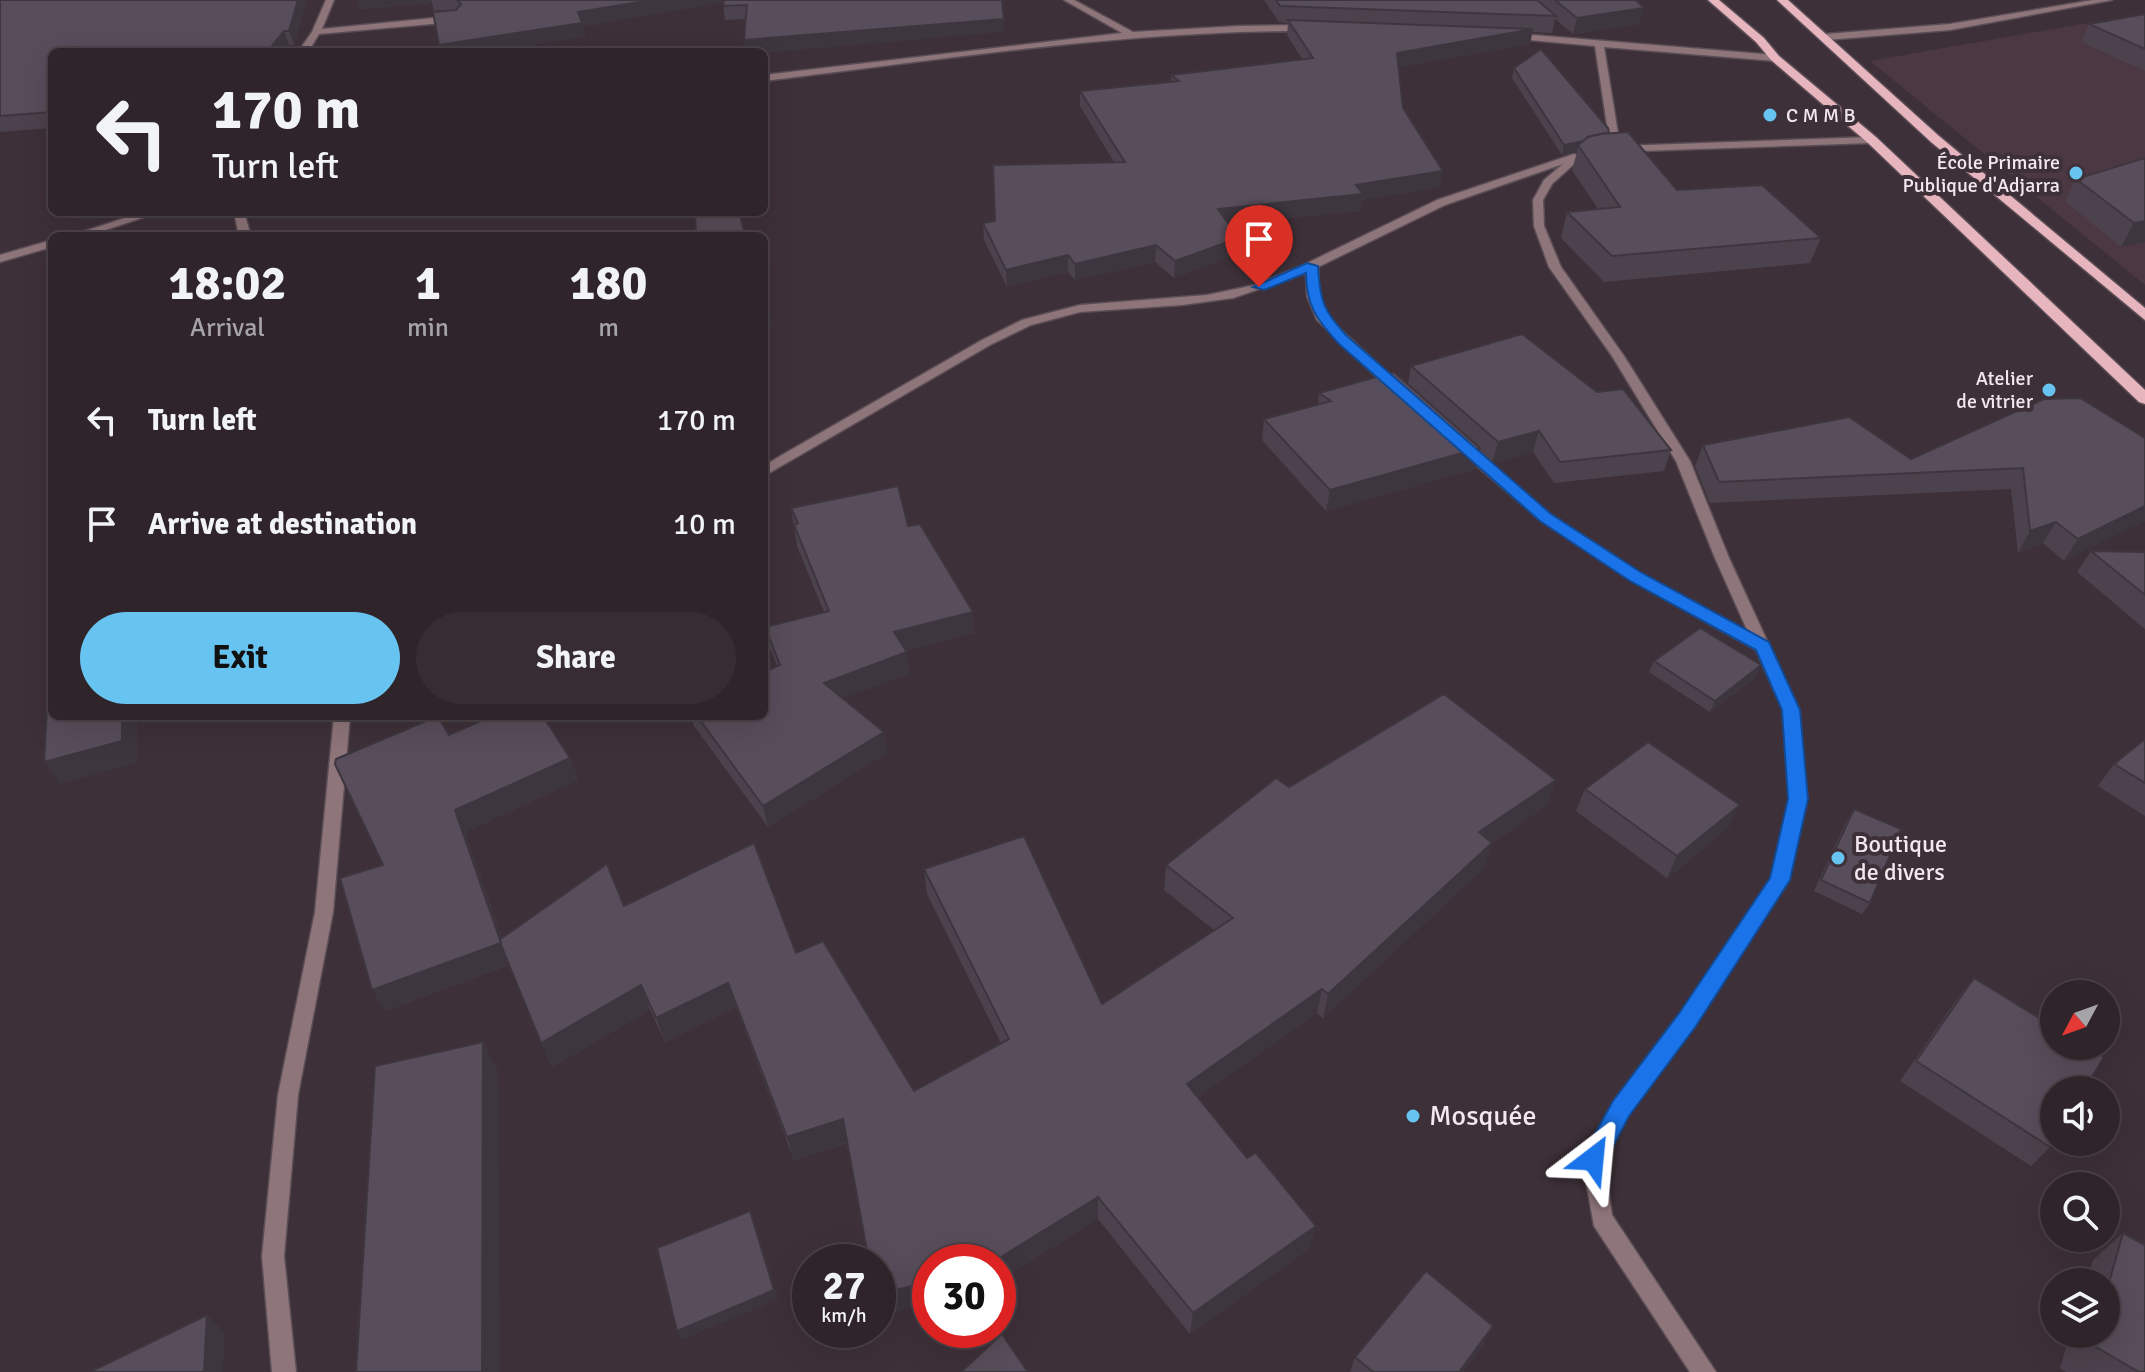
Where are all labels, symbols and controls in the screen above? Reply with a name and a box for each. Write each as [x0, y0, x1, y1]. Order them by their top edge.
text: 170 m [212, 75, 360, 144]
icon: left [80, 80, 184, 184]
place label: C M M B [1786, 103, 1856, 128]
marker: C M M B [1761, 106, 1779, 124]
text: Turn left [212, 144, 339, 189]
place label: École Primaire Publique d'Adjarra [1903, 150, 2060, 198]
marker: École Primaire Publique d'Adjarra [2067, 164, 2085, 182]
pin [1225, 205, 1293, 287]
icon: arrive [1237, 217, 1281, 261]
text: 18:02 [169, 254, 286, 313]
text: 1 [415, 254, 441, 313]
text: 180 [570, 254, 647, 313]
text: Arrival [190, 312, 265, 344]
text: min [407, 312, 449, 344]
text: m [598, 312, 619, 344]
place label: Atelier de vitrier [1956, 366, 2034, 414]
marker: Atelier de vitrier [2040, 381, 2058, 399]
icon: left [80, 398, 124, 442]
text: Turn left [148, 402, 257, 439]
text: 170 m [657, 402, 736, 439]
icon: arrive [80, 502, 124, 546]
text: Arrive at destination [148, 506, 417, 543]
text: 10 m [673, 506, 736, 543]
button: Exit [80, 612, 400, 704]
button: Share [416, 612, 736, 704]
place label: Boutique de divers [1854, 829, 1947, 887]
marker: Boutique de divers [1829, 849, 1847, 867]
north arrow [2040, 980, 2120, 1060]
map controls [2040, 980, 2120, 1348]
button: sound [2040, 1076, 2120, 1156]
place label: Mosquée [1429, 1099, 1537, 1133]
marker: Mosquée [1404, 1107, 1422, 1125]
position arrow [1551, 1117, 1635, 1201]
button: search [2040, 1172, 2120, 1252]
speed limit sign: 30 [912, 1244, 1016, 1348]
text: 27 [822, 1261, 866, 1311]
button: layers [2040, 1268, 2120, 1348]
text: km/h [821, 1303, 867, 1328]

